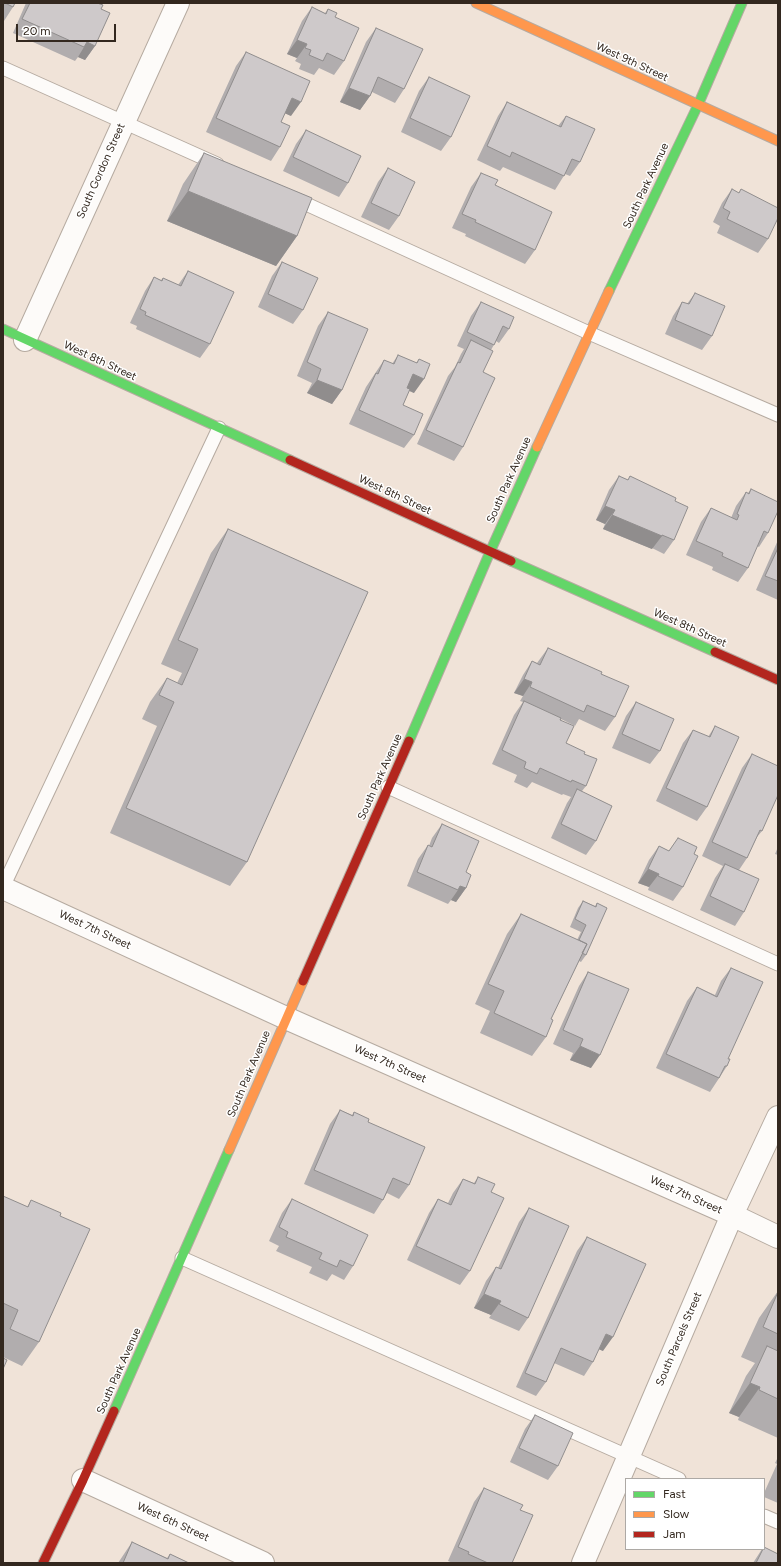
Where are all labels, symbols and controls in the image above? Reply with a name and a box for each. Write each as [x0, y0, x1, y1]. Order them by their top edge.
scale bar [18, 16, 118, 42]
text: 20 m [23, 24, 51, 38]
street label: West 9th Street [594, 40, 670, 84]
street label: South Gordon Street [74, 121, 128, 221]
street label: South Park Avenue [620, 141, 672, 231]
street label: West 8th Street [62, 338, 138, 384]
street label: South Park Avenue [484, 435, 534, 525]
street label: West 8th Street [357, 472, 433, 518]
street label: West 8th Street [651, 606, 729, 650]
street label: South Park Avenue [355, 732, 405, 822]
street label: West 7th Street [57, 908, 133, 952]
street label: South Park Avenue [225, 1029, 273, 1119]
street label: West 7th Street [352, 1042, 428, 1086]
street label: West 7th Street [648, 1173, 724, 1217]
street label: South Parcels Street [653, 1290, 705, 1388]
street label: South Park Avenue [94, 1326, 144, 1416]
legend [625, 1478, 765, 1550]
text: Fast [663, 1487, 686, 1501]
street label: West 6th Street [135, 1500, 211, 1544]
text: Slow [663, 1507, 689, 1521]
text: Jam [663, 1527, 686, 1541]

